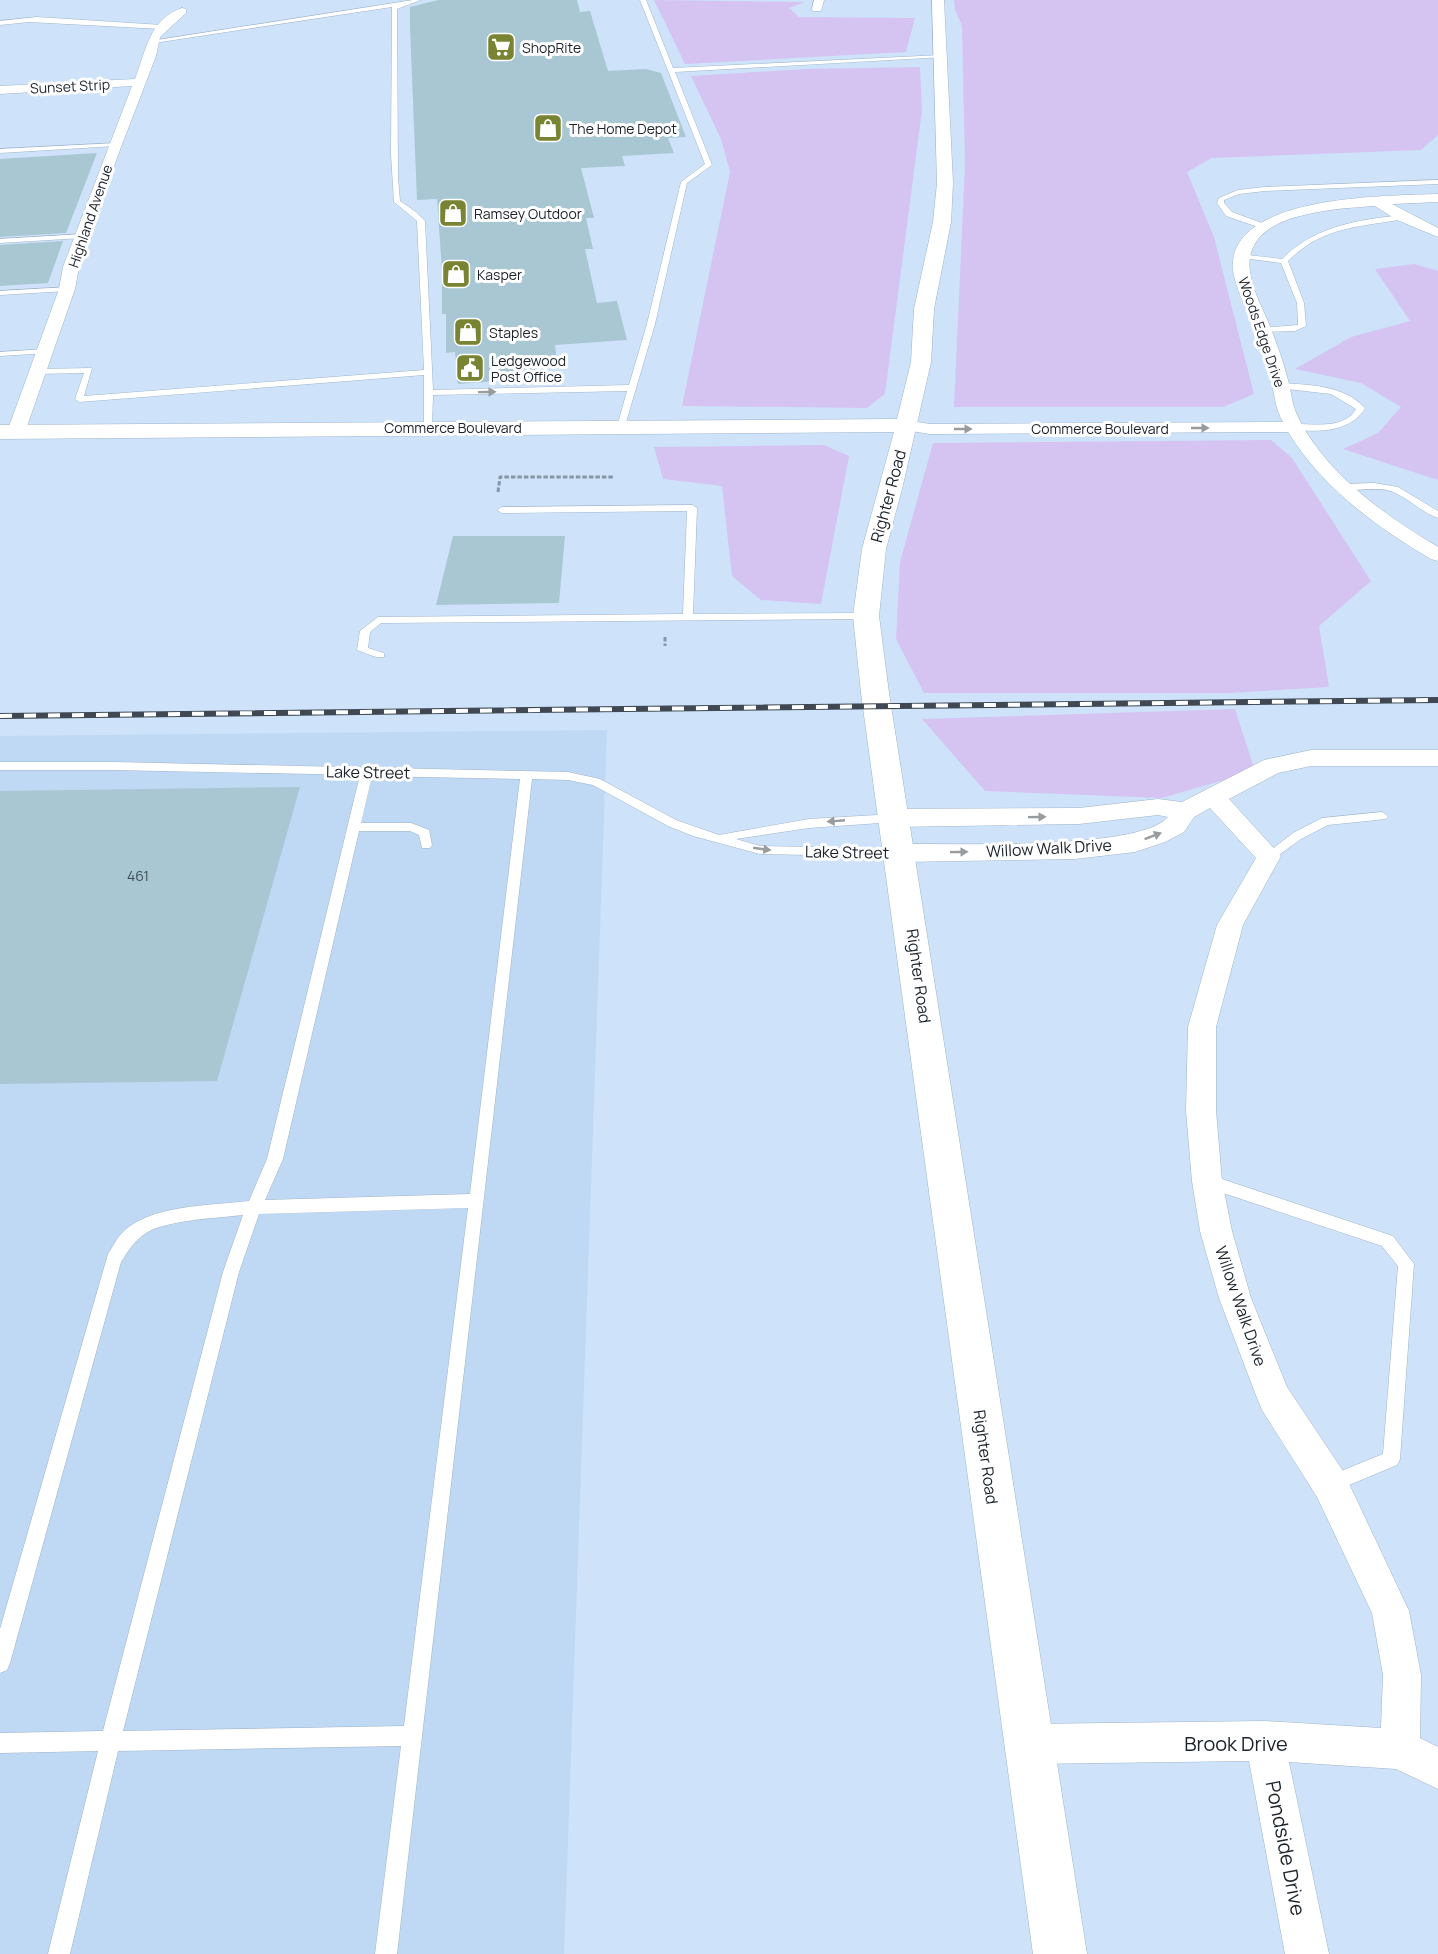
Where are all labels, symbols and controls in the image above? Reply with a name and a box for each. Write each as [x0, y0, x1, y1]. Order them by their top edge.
supermarket icon: ShopRite [485, 31, 517, 63]
place label: ShopRite [522, 38, 581, 57]
street label: Sunset Strip [30, 74, 110, 98]
shop icon: The Home Depot [532, 112, 564, 144]
place label: The Home Depot [569, 119, 677, 138]
street label: Highland Avenue [63, 162, 117, 270]
shop icon: Ramsey Outdoor [437, 197, 469, 229]
place label: Ramsey Outdoor [474, 204, 582, 223]
shop icon: Kasper [440, 258, 472, 290]
place label: Kasper [477, 265, 522, 284]
street label: Woods Edge Drive [1234, 274, 1290, 390]
shop icon: Staples [452, 316, 484, 348]
place label: Staples [489, 323, 538, 342]
place label: Ledgewood Post Office [491, 351, 566, 386]
public building icon: Ledgewood Post Office [454, 352, 486, 384]
one-way arrow [478, 387, 497, 396]
street label: Commerce Boulevard [384, 418, 522, 437]
street label: Commerce Boulevard [1031, 419, 1169, 438]
one-way arrow [1191, 423, 1210, 433]
one-way arrow [954, 424, 973, 434]
street label: Righter Road [865, 447, 911, 545]
street label: Lake Street [326, 760, 410, 784]
one-way arrow [1027, 812, 1046, 821]
one-way arrow [826, 816, 845, 826]
one-way arrow [1144, 831, 1162, 841]
street label: Willow Walk Drive [986, 834, 1112, 862]
street label: Lake Street [805, 840, 889, 864]
one-way arrow [753, 844, 772, 853]
one-way arrow [950, 847, 969, 856]
house number: 461 [127, 866, 149, 885]
street label: Righter Road [901, 927, 937, 1025]
street label: Willow Walk Drive [1210, 1243, 1272, 1369]
street label: Righter Road [968, 1408, 1004, 1506]
street label: Brook Drive [1184, 1730, 1288, 1757]
street label: Pondside Drive [1260, 1778, 1312, 1918]

